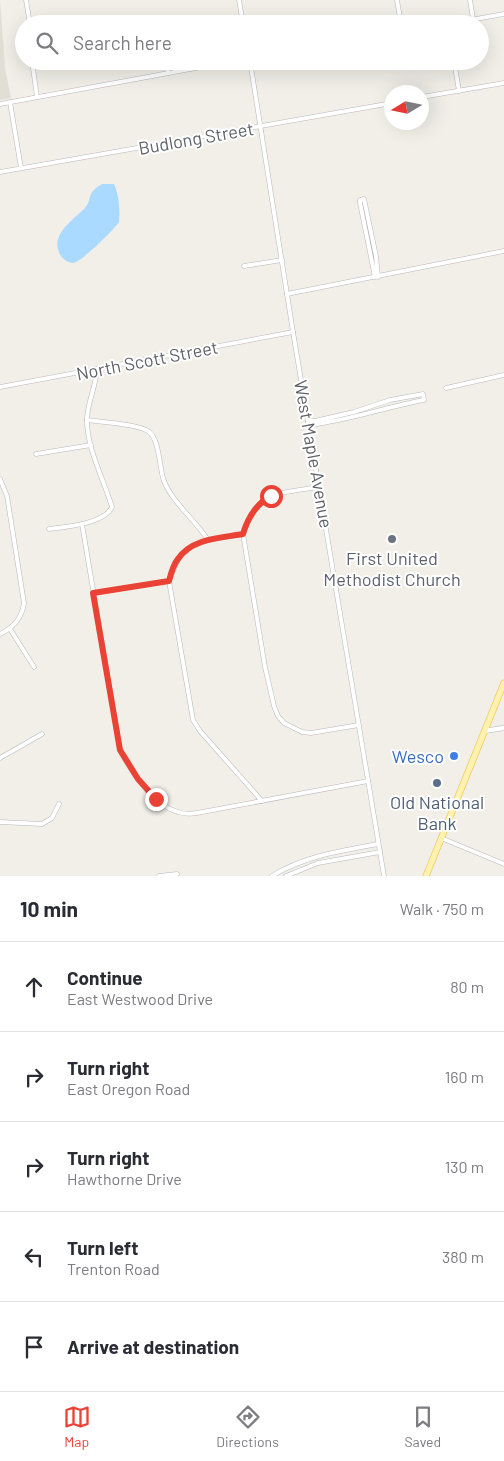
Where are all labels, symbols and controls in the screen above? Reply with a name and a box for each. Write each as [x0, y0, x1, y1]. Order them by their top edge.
search box [15, 15, 489, 70]
icon: search [33, 29, 61, 57]
text: Search here [73, 31, 172, 54]
north arrow [384, 85, 429, 130]
street label: Budlong Street [137, 117, 255, 159]
street label: North Scott Street [74, 335, 220, 385]
street label: West Maple Avenue [290, 378, 338, 530]
route start [260, 485, 283, 508]
marker: First United Methodist Church [386, 533, 398, 545]
place label: First United Methodist Church [323, 547, 461, 590]
place label: Wesco [392, 745, 444, 767]
marker: Wesco [448, 750, 460, 762]
marker: Old National Bank [431, 777, 443, 789]
route end [145, 788, 168, 811]
place label: Old National Bank [390, 791, 484, 834]
text: 10 min [20, 896, 78, 921]
text: Walk · 750 m [400, 899, 484, 918]
text: Continue [67, 966, 143, 989]
icon: ahead [20, 973, 48, 1001]
text: 80 m [450, 977, 484, 996]
text: East Westwood Drive [67, 989, 213, 1008]
text: Turn right [67, 1056, 149, 1079]
icon: right [20, 1063, 48, 1091]
text: 160 m [445, 1067, 484, 1086]
text: East Oregon Road [67, 1079, 190, 1098]
text: Turn right [67, 1146, 149, 1169]
icon: right [20, 1153, 48, 1181]
text: 130 m [445, 1157, 484, 1176]
text: Hawthorne Drive [67, 1169, 182, 1188]
text: Turn left [67, 1236, 138, 1259]
icon: left [20, 1243, 48, 1271]
text: 380 m [442, 1247, 484, 1266]
text: Trenton Road [67, 1259, 160, 1278]
icon: arrive [20, 1333, 48, 1361]
text: Arrive at destination [67, 1335, 239, 1358]
tab: Map [63, 1403, 91, 1450]
tab: Directions [216, 1403, 279, 1450]
tab: Saved [404, 1403, 441, 1450]

